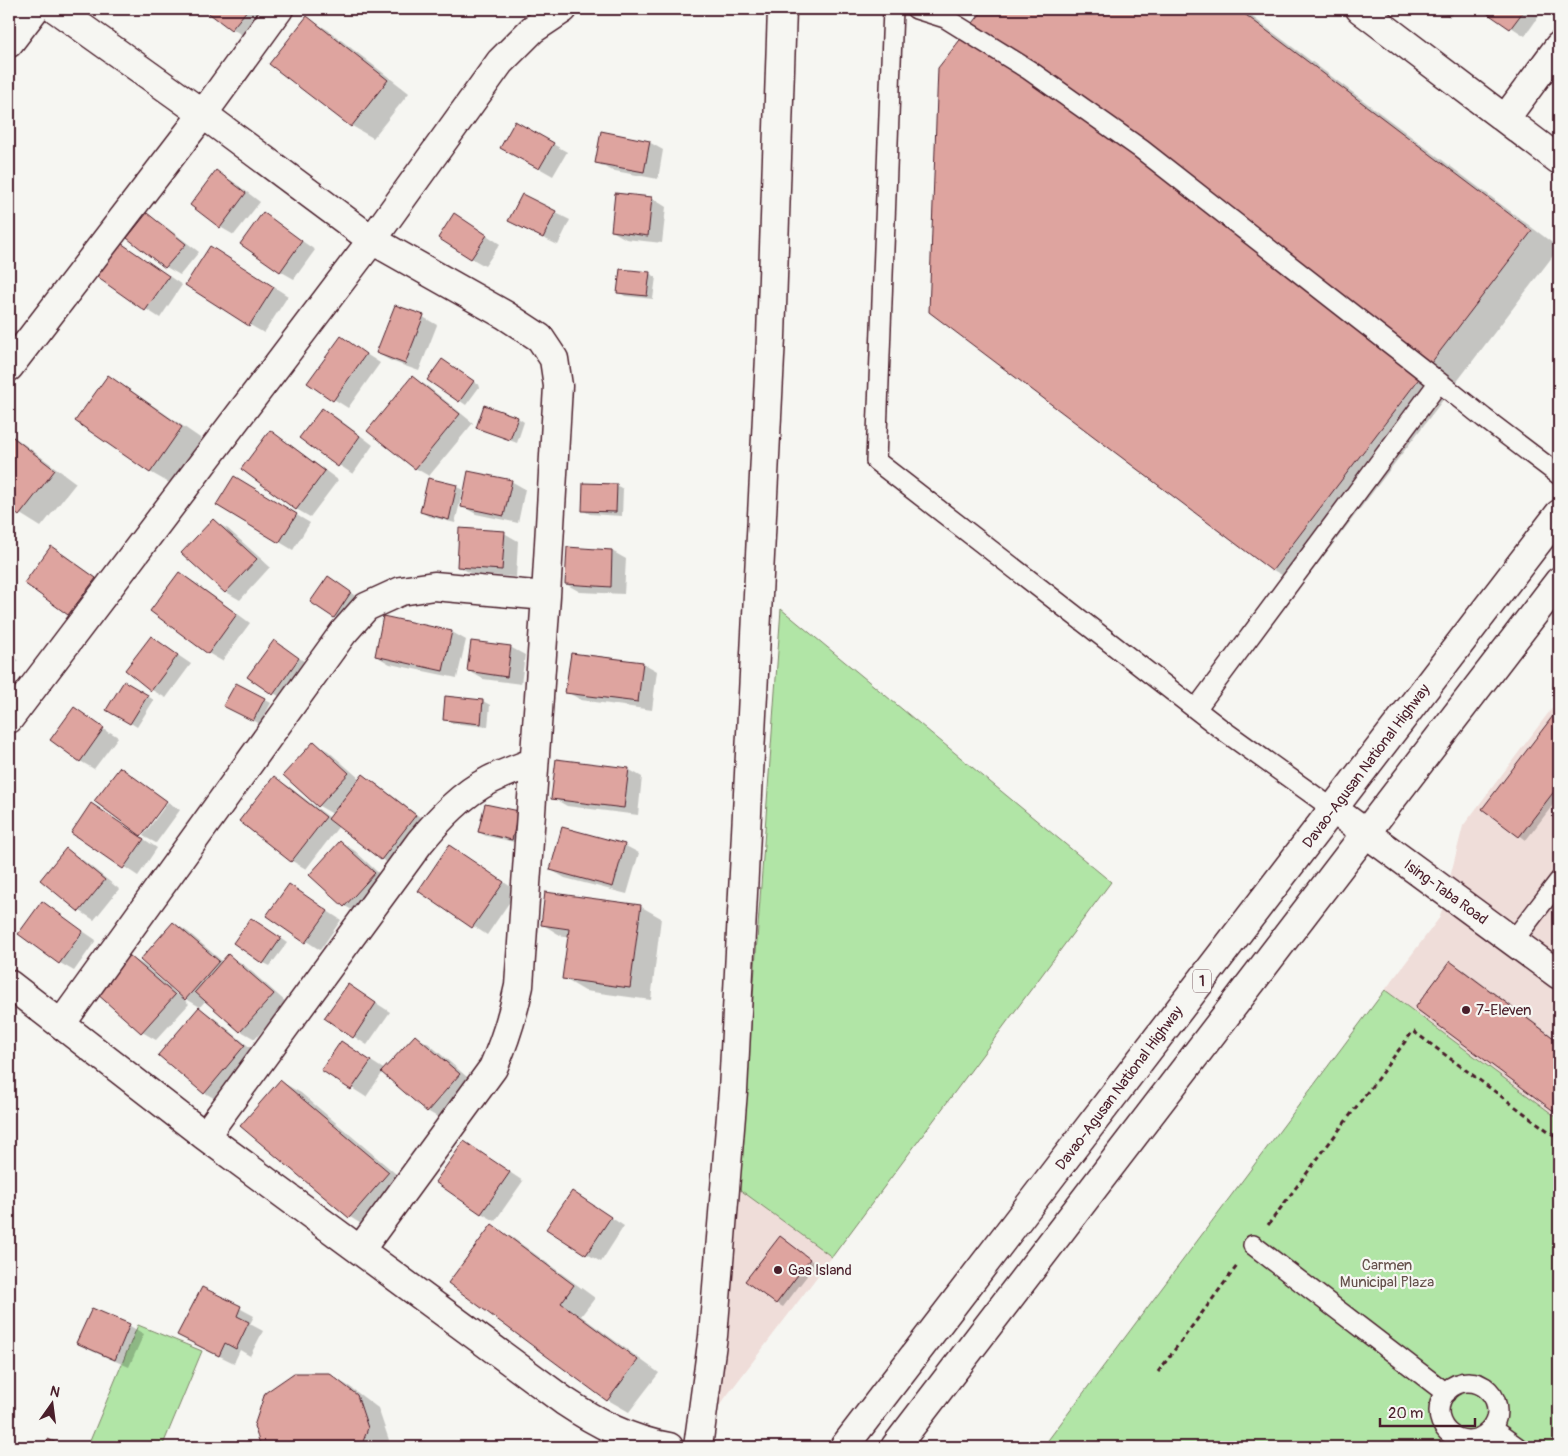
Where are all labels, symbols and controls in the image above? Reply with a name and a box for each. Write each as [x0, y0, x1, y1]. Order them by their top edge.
street label: Davao-Agusan National Highway [1299, 680, 1435, 852]
street label: Ising-Taba Road [1400, 856, 1491, 929]
road number: 1 [1193, 969, 1211, 992]
place label: 7-Eleven [1476, 1001, 1531, 1020]
street label: Davao-Agusan National Highway [1052, 1002, 1188, 1174]
marker: 7-Eleven [1460, 1004, 1472, 1016]
park label: Carmen Municipal Plaza [1340, 1256, 1434, 1292]
place label: Gas Island [788, 1261, 852, 1280]
marker: Gas Island [772, 1264, 784, 1276]
north arrow [28, 1378, 78, 1428]
text: N [48, 1382, 62, 1401]
scale bar [1380, 1396, 1476, 1428]
text: 20 m [1388, 1404, 1423, 1423]

